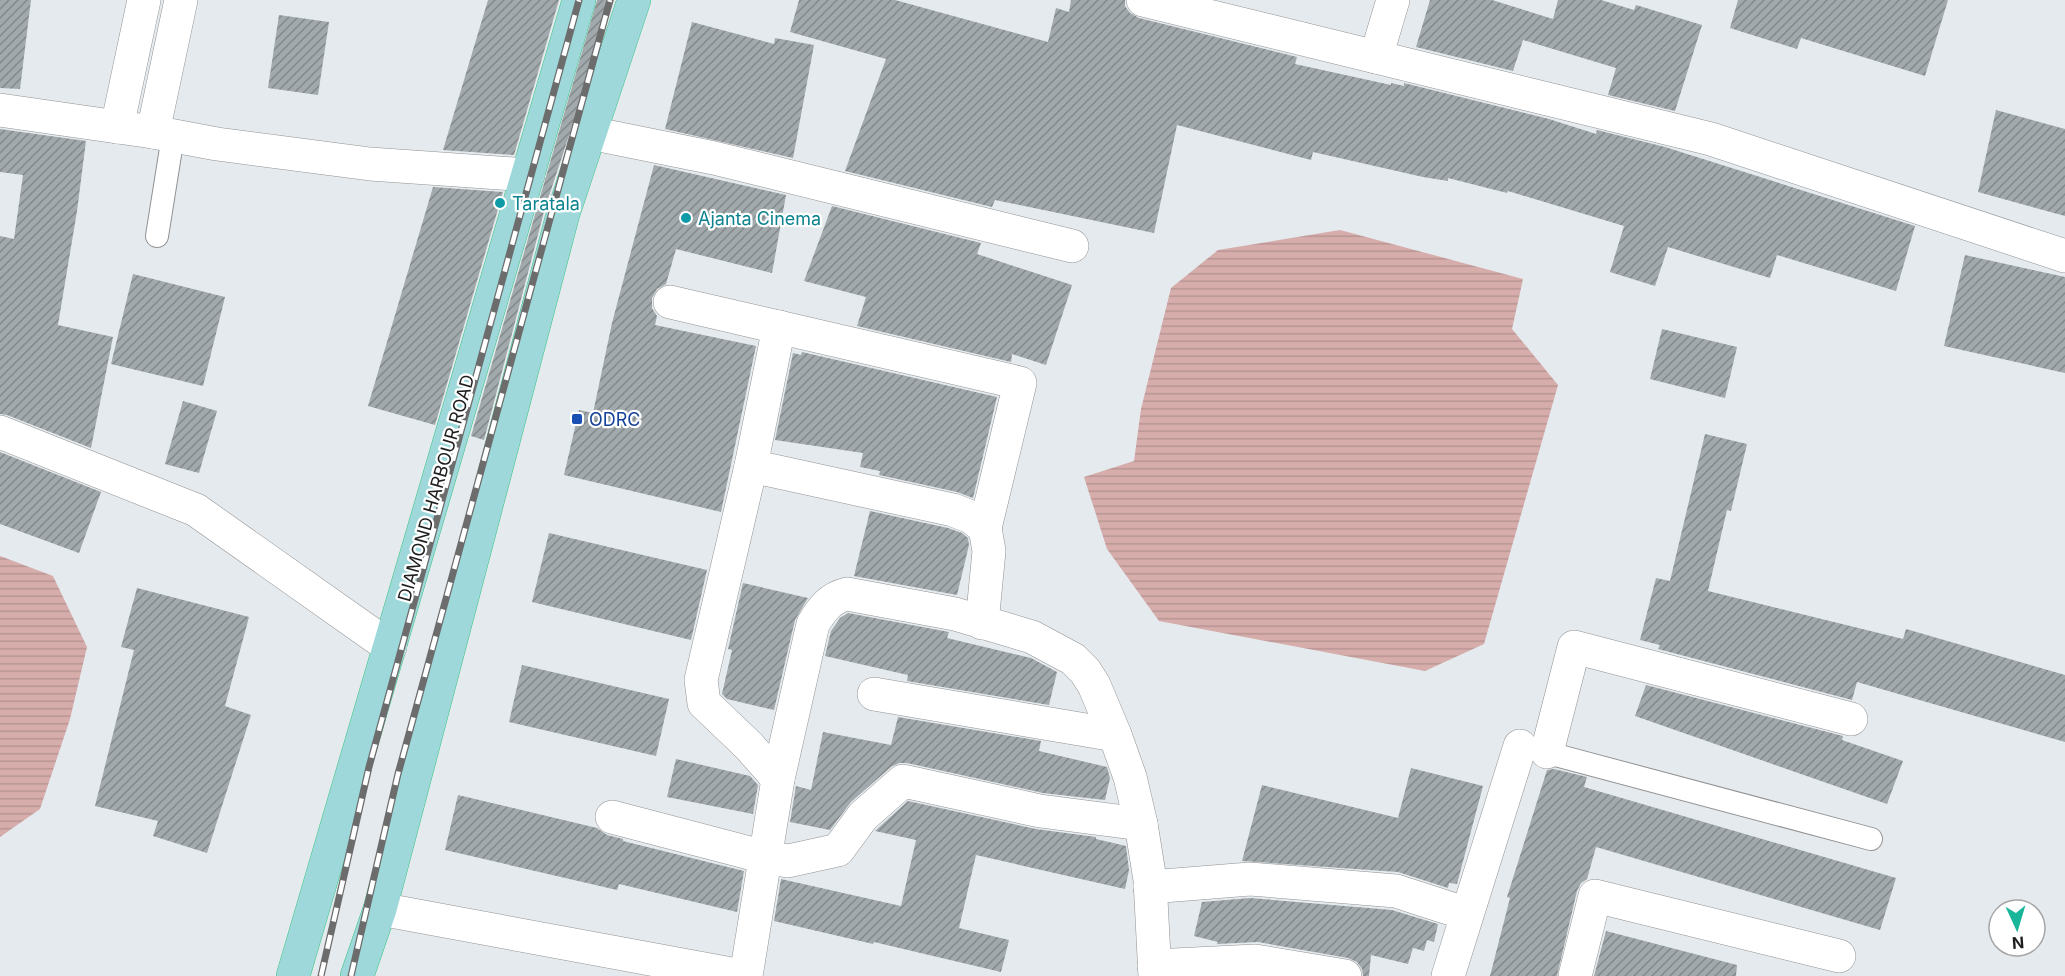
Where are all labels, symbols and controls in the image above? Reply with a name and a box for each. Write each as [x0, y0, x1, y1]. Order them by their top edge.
place label: Taratala [512, 193, 580, 214]
marker: Taratala [493, 196, 507, 210]
place label: Ajanta Cinema [698, 208, 821, 229]
marker: Ajanta Cinema [679, 211, 693, 225]
street label: DIAMOND HARBOUR ROAD [394, 372, 478, 604]
place label: ODRC [589, 409, 641, 430]
marker: ODRC [570, 412, 584, 426]
north arrow [1987, 898, 2047, 958]
text: N [2011, 933, 2025, 953]

